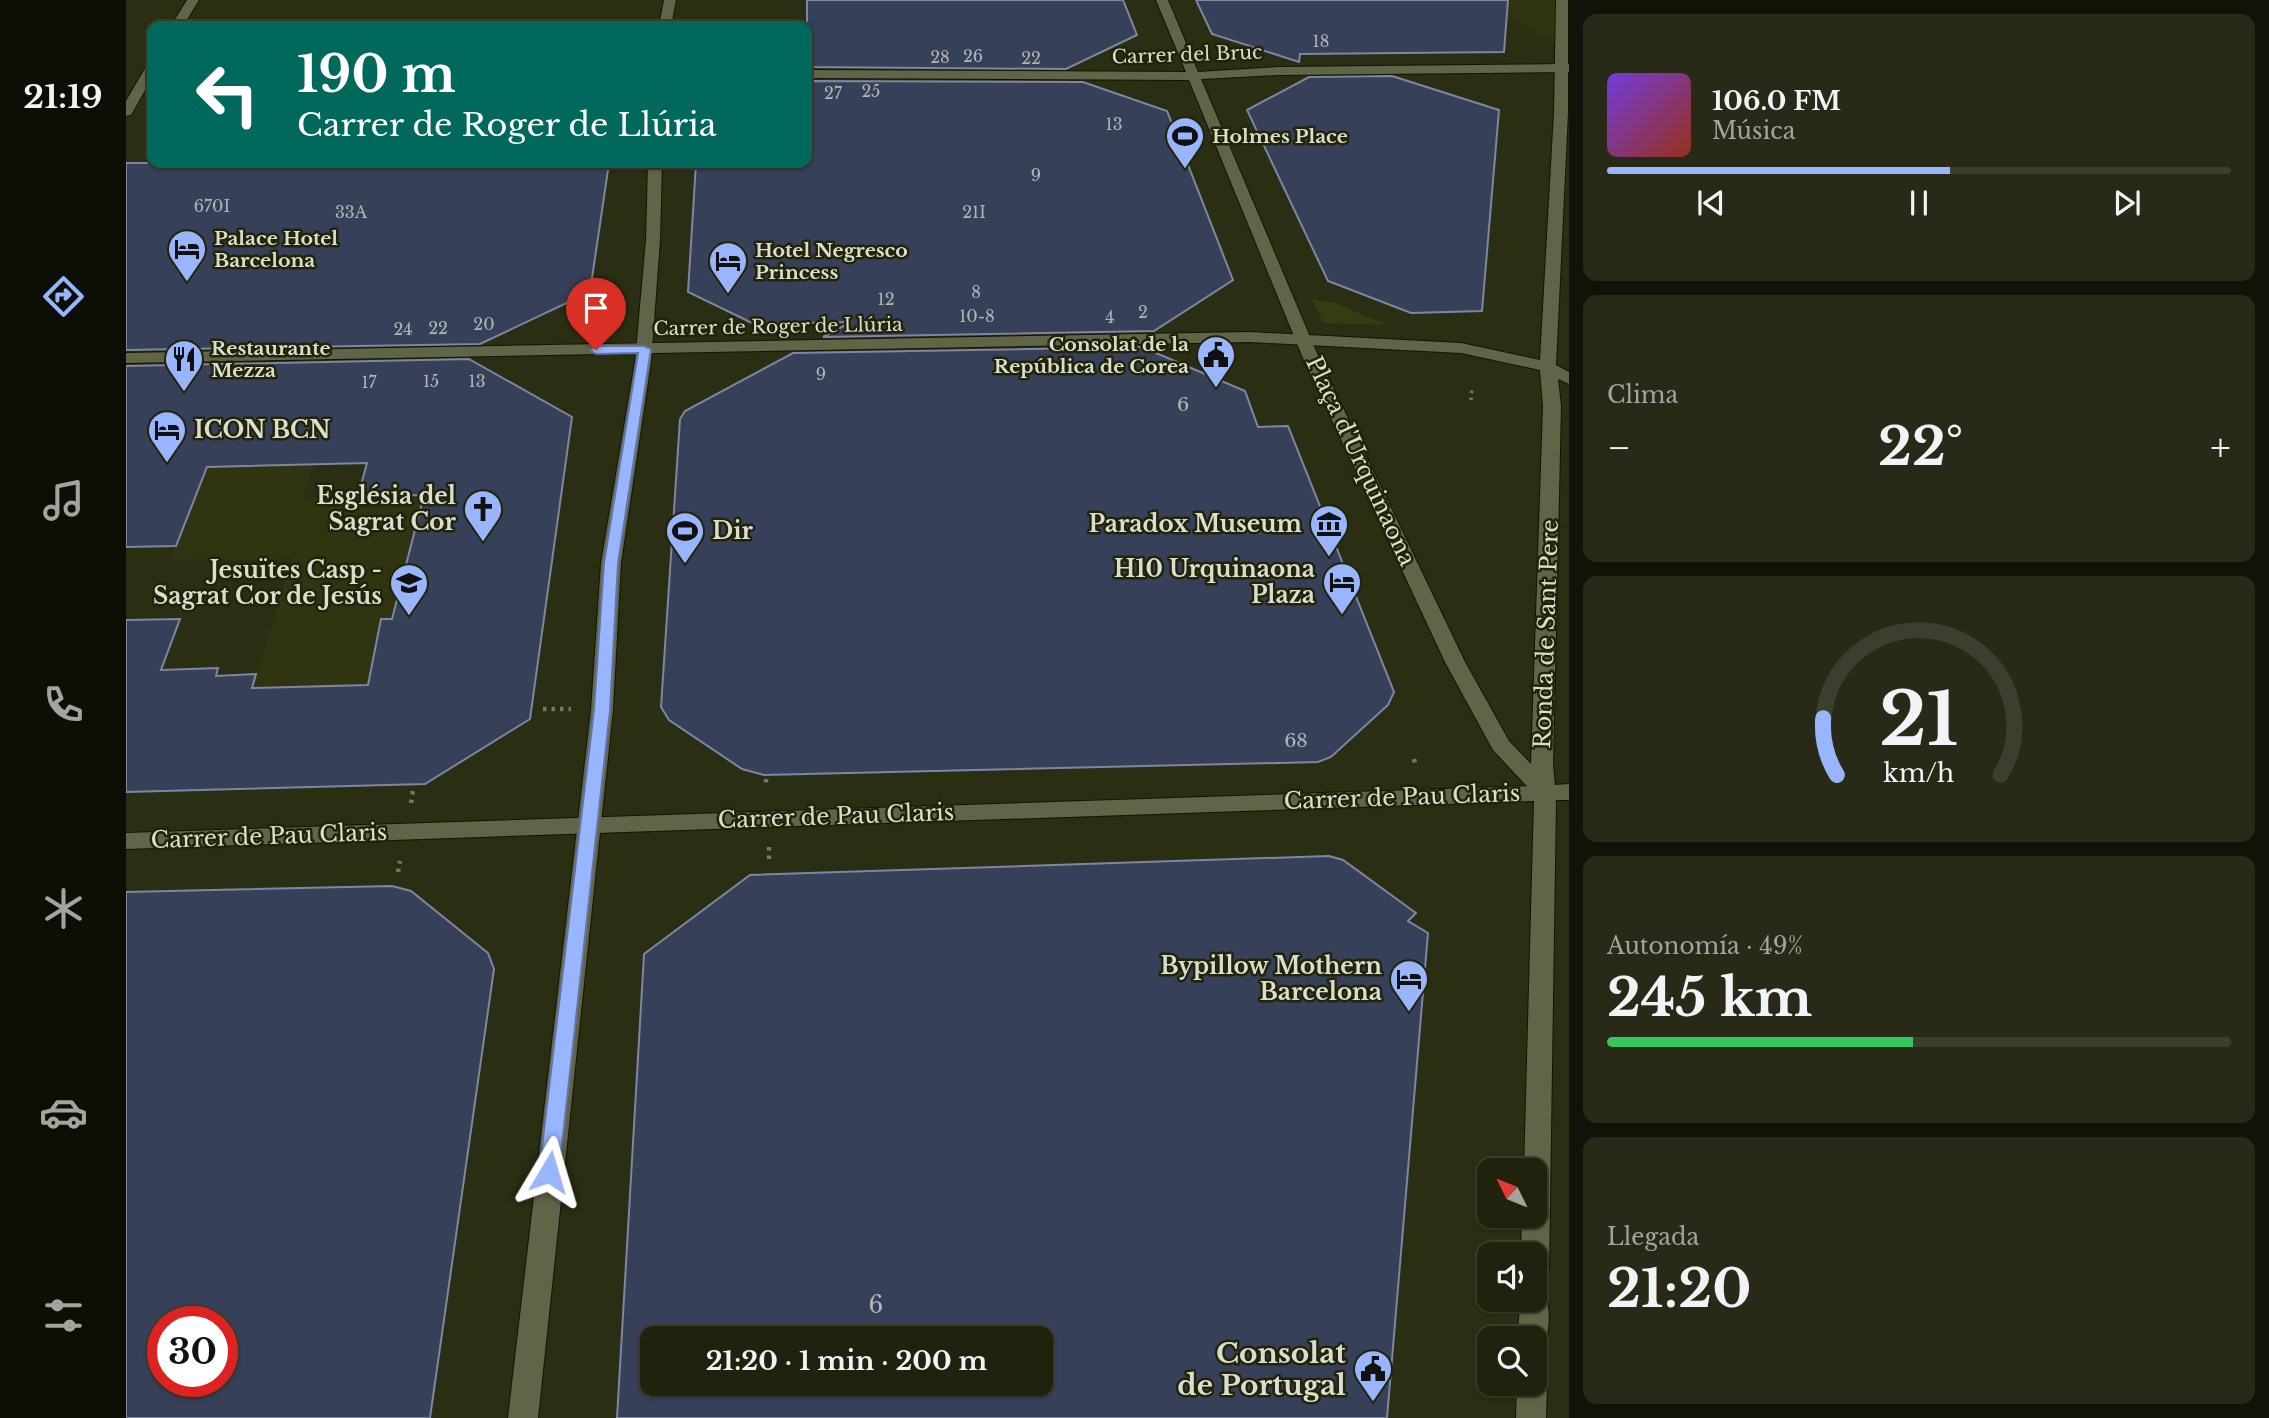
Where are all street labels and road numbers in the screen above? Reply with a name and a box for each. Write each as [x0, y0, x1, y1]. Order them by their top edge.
street label: Carrer del Bruc [1111, 40, 1263, 69]
street label: Carrer de Roger de Llúria [653, 313, 903, 340]
street label: Plaça d'Urquinaona [1300, 352, 1422, 571]
street label: Ronda de Sant Pere [1528, 519, 1564, 749]
street label: Carrer de Pau Claris [1283, 779, 1521, 815]
street label: Carrer de Pau Claris [717, 798, 955, 834]
street label: Carrer de Pau Claris [150, 818, 388, 854]

